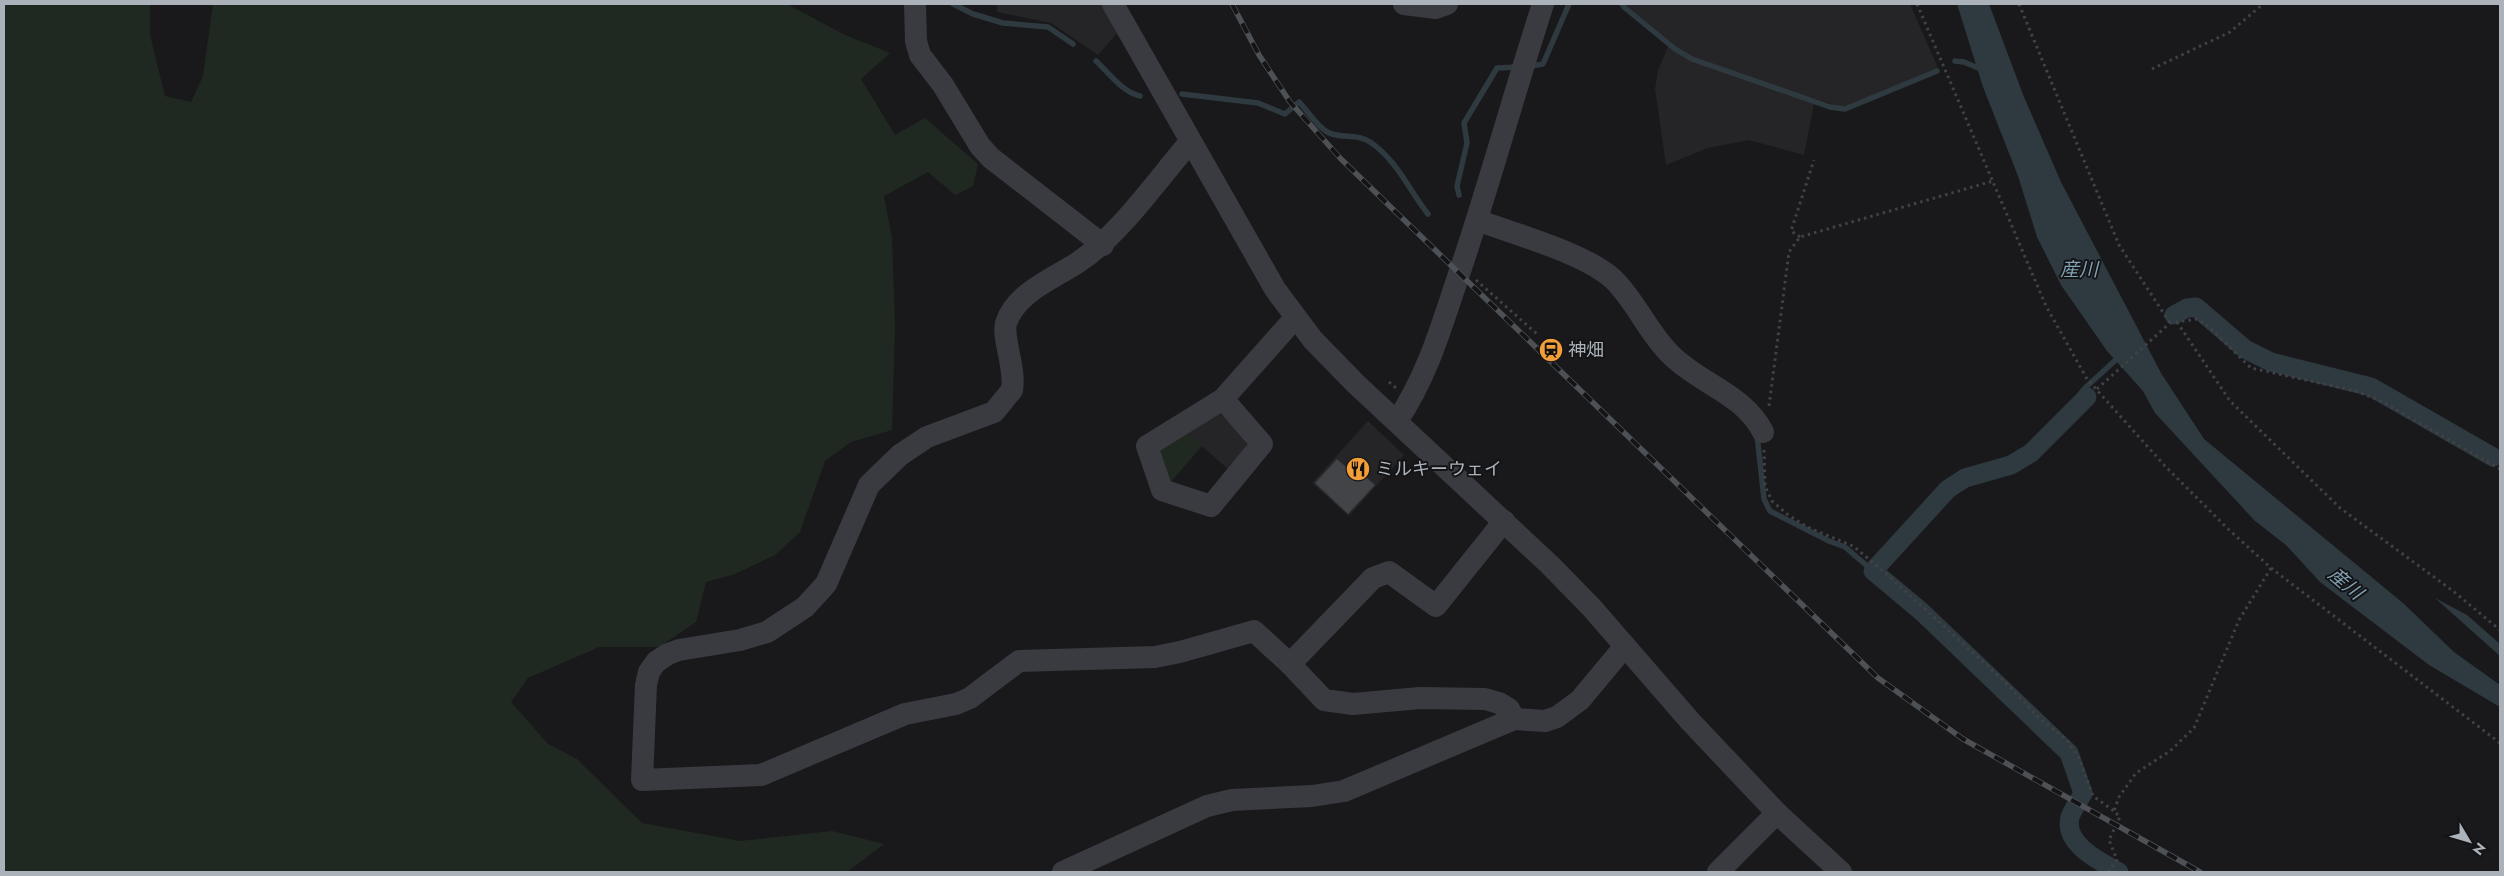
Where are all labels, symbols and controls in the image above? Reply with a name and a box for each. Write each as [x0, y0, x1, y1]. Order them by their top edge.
water label: 産川 [2060, 256, 2100, 283]
station icon: 神畑 [1538, 337, 1564, 363]
place label: 神畑 [1568, 337, 1604, 363]
restaurant icon: ミルキーウェイ [1345, 456, 1371, 482]
place label: ミルキーウェイ [1376, 456, 1502, 482]
water label: 産川 [2322, 561, 2370, 607]
north arrow [2444, 816, 2494, 866]
text: N [2468, 838, 2491, 860]

